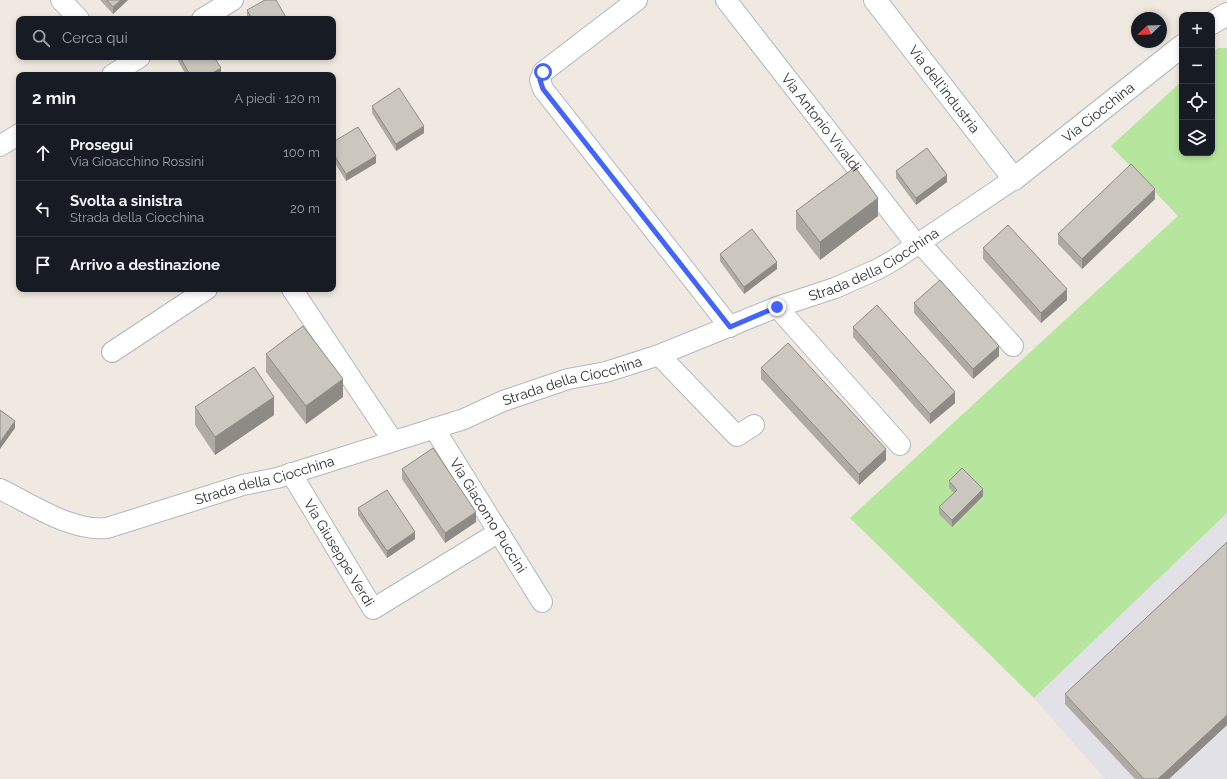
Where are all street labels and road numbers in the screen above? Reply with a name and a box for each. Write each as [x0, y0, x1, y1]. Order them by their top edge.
street label: Via dell'industria [905, 42, 983, 136]
street label: Via Antonio Vivaldi [778, 70, 864, 174]
street label: Via Ciocchina [1059, 79, 1137, 146]
street label: Strada della Ciocchina [806, 224, 941, 304]
street label: Strada della Ciocchina [500, 353, 644, 409]
street label: Strada della Ciocchina [193, 452, 336, 508]
street label: Via Giacomo Puccini [447, 455, 530, 576]
street label: Via Giuseppe Verdi [301, 496, 377, 609]

